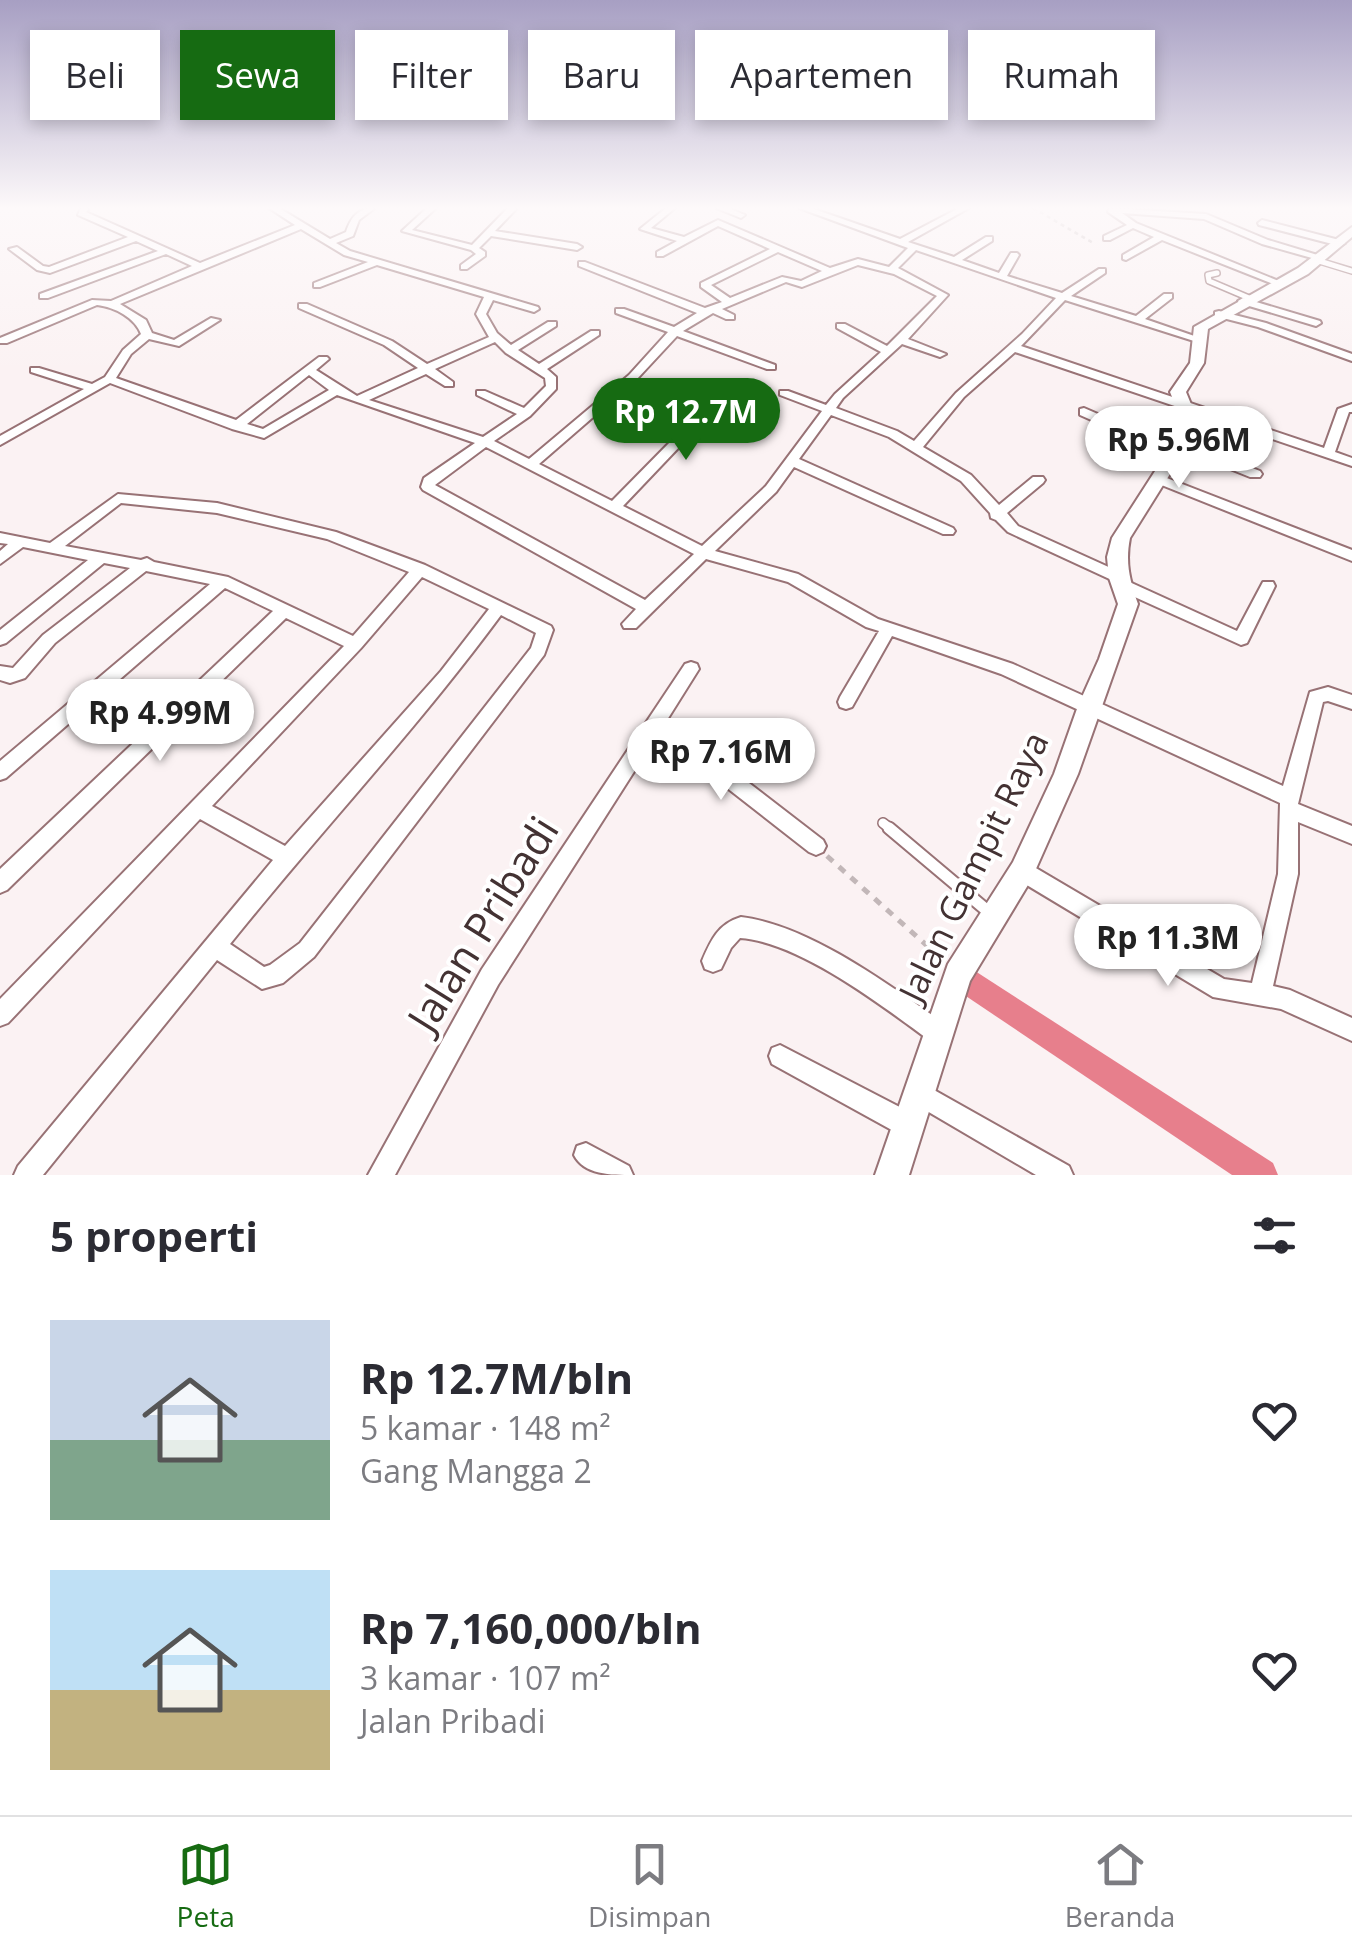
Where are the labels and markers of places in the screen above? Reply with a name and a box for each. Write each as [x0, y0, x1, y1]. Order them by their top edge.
pin: Rp 12.7M [583, 378, 789, 463]
pin: Rp 5.96M [1076, 406, 1282, 491]
pin: Rp 4.99M [57, 679, 263, 764]
pin: Rp 7.16M [618, 718, 824, 803]
pin: Rp 11.3M [1065, 904, 1271, 989]

